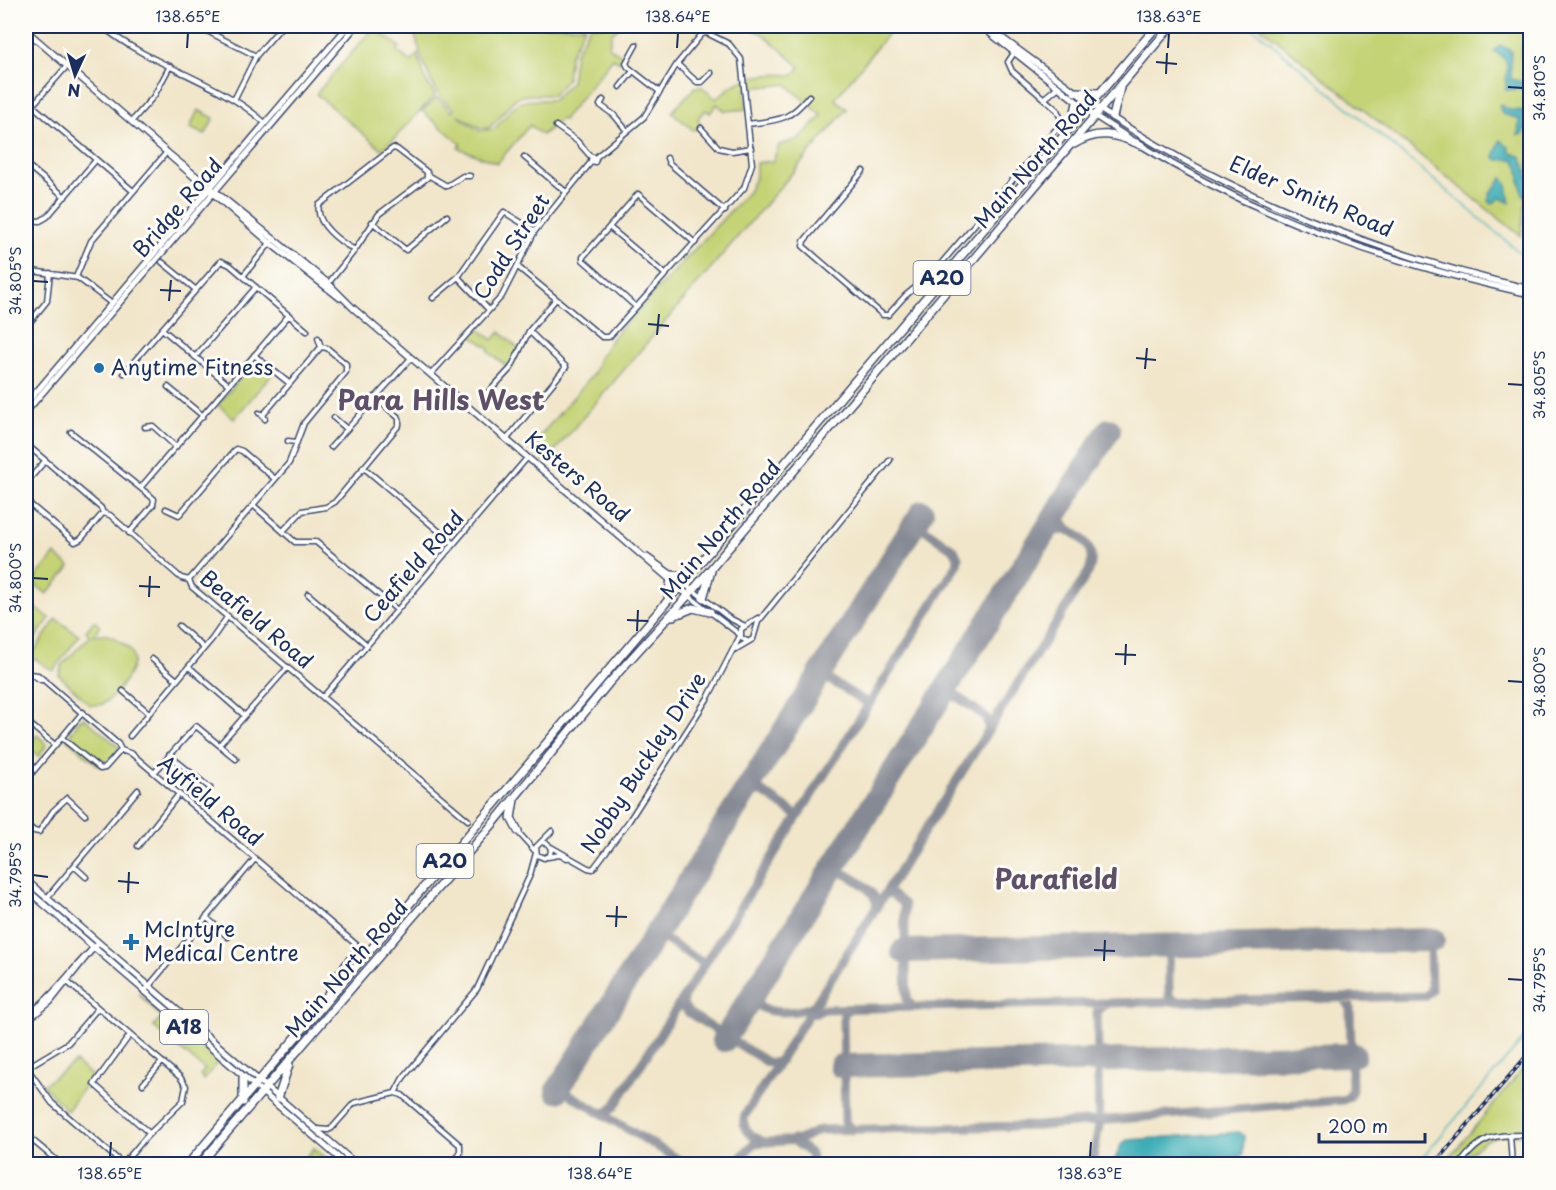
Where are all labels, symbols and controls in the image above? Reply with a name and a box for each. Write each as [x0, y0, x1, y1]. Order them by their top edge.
text: 138.65°E [156, 4, 220, 27]
text: 138.64°E [645, 4, 711, 27]
text: 138.63°E [1137, 4, 1201, 27]
north arrow [45, 45, 105, 105]
text: 34.810°S [1527, 55, 1550, 121]
text: N [67, 79, 81, 103]
street label: Main North Road [965, 83, 1103, 235]
street label: Elder Smith Road [1225, 146, 1398, 244]
street label: Bridge Road [124, 150, 229, 264]
street label: Codd Street [464, 187, 557, 305]
text: 34.805°S [3, 246, 26, 316]
road number: A20 [914, 261, 970, 295]
place label: Anytime Fitness [111, 350, 273, 382]
text: 34.805°S [1527, 350, 1550, 420]
marker: Anytime Fitness [92, 361, 106, 375]
district label: Para Hills West [337, 378, 545, 419]
street label: Kesters Road [519, 422, 638, 529]
street label: Main North Road [651, 452, 787, 605]
street label: Ceafield Road [354, 502, 471, 629]
text: 34.800°S [3, 543, 26, 613]
street label: Beafield Road [194, 561, 321, 675]
text: 34.800°S [1527, 647, 1550, 717]
street label: Nobby Buckley Drive [572, 665, 713, 859]
street label: Ayfield Road [152, 746, 271, 853]
text: 34.795°S [3, 842, 26, 908]
road number: A20 [416, 844, 474, 878]
district label: Parafield [994, 857, 1118, 898]
street label: Main North Road [276, 892, 414, 1044]
place label: McIntyre Medical Centre [144, 912, 299, 968]
marker: McIntyre Medical Centre [122, 933, 140, 951]
text: 34.795°S [1527, 947, 1550, 1013]
road number: A18 [160, 1010, 208, 1044]
scale bar [1319, 1106, 1426, 1144]
text: 200 m [1328, 1112, 1388, 1139]
text: 138.65°E [78, 1161, 142, 1184]
text: 138.64°E [567, 1161, 633, 1184]
text: 138.63°E [1058, 1161, 1122, 1184]

